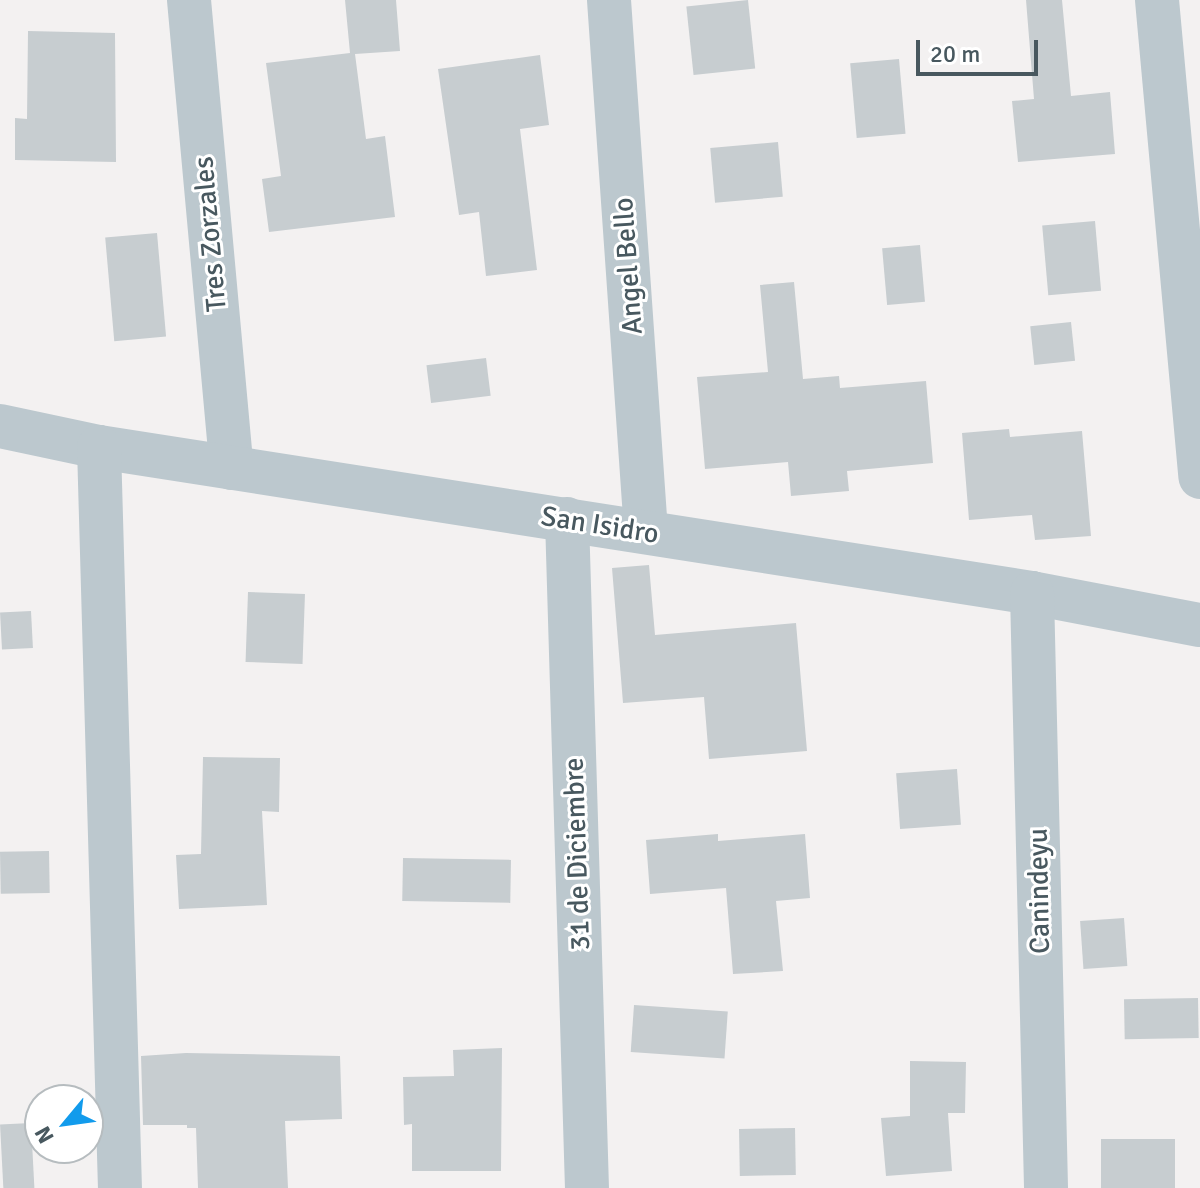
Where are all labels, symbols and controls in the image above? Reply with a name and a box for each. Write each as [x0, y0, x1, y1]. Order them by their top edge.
scale bar [920, 24, 1042, 74]
text: 20 m [930, 39, 980, 69]
street label: Tres Zorzales [186, 155, 234, 313]
street label: Angel Bello [606, 197, 650, 335]
street label: San Isidro [539, 499, 661, 551]
street label: 31 de Diciembre [557, 757, 597, 951]
street label: Canindeyu [1021, 828, 1057, 954]
north arrow [24, 1084, 104, 1164]
text: N [29, 1122, 60, 1148]

